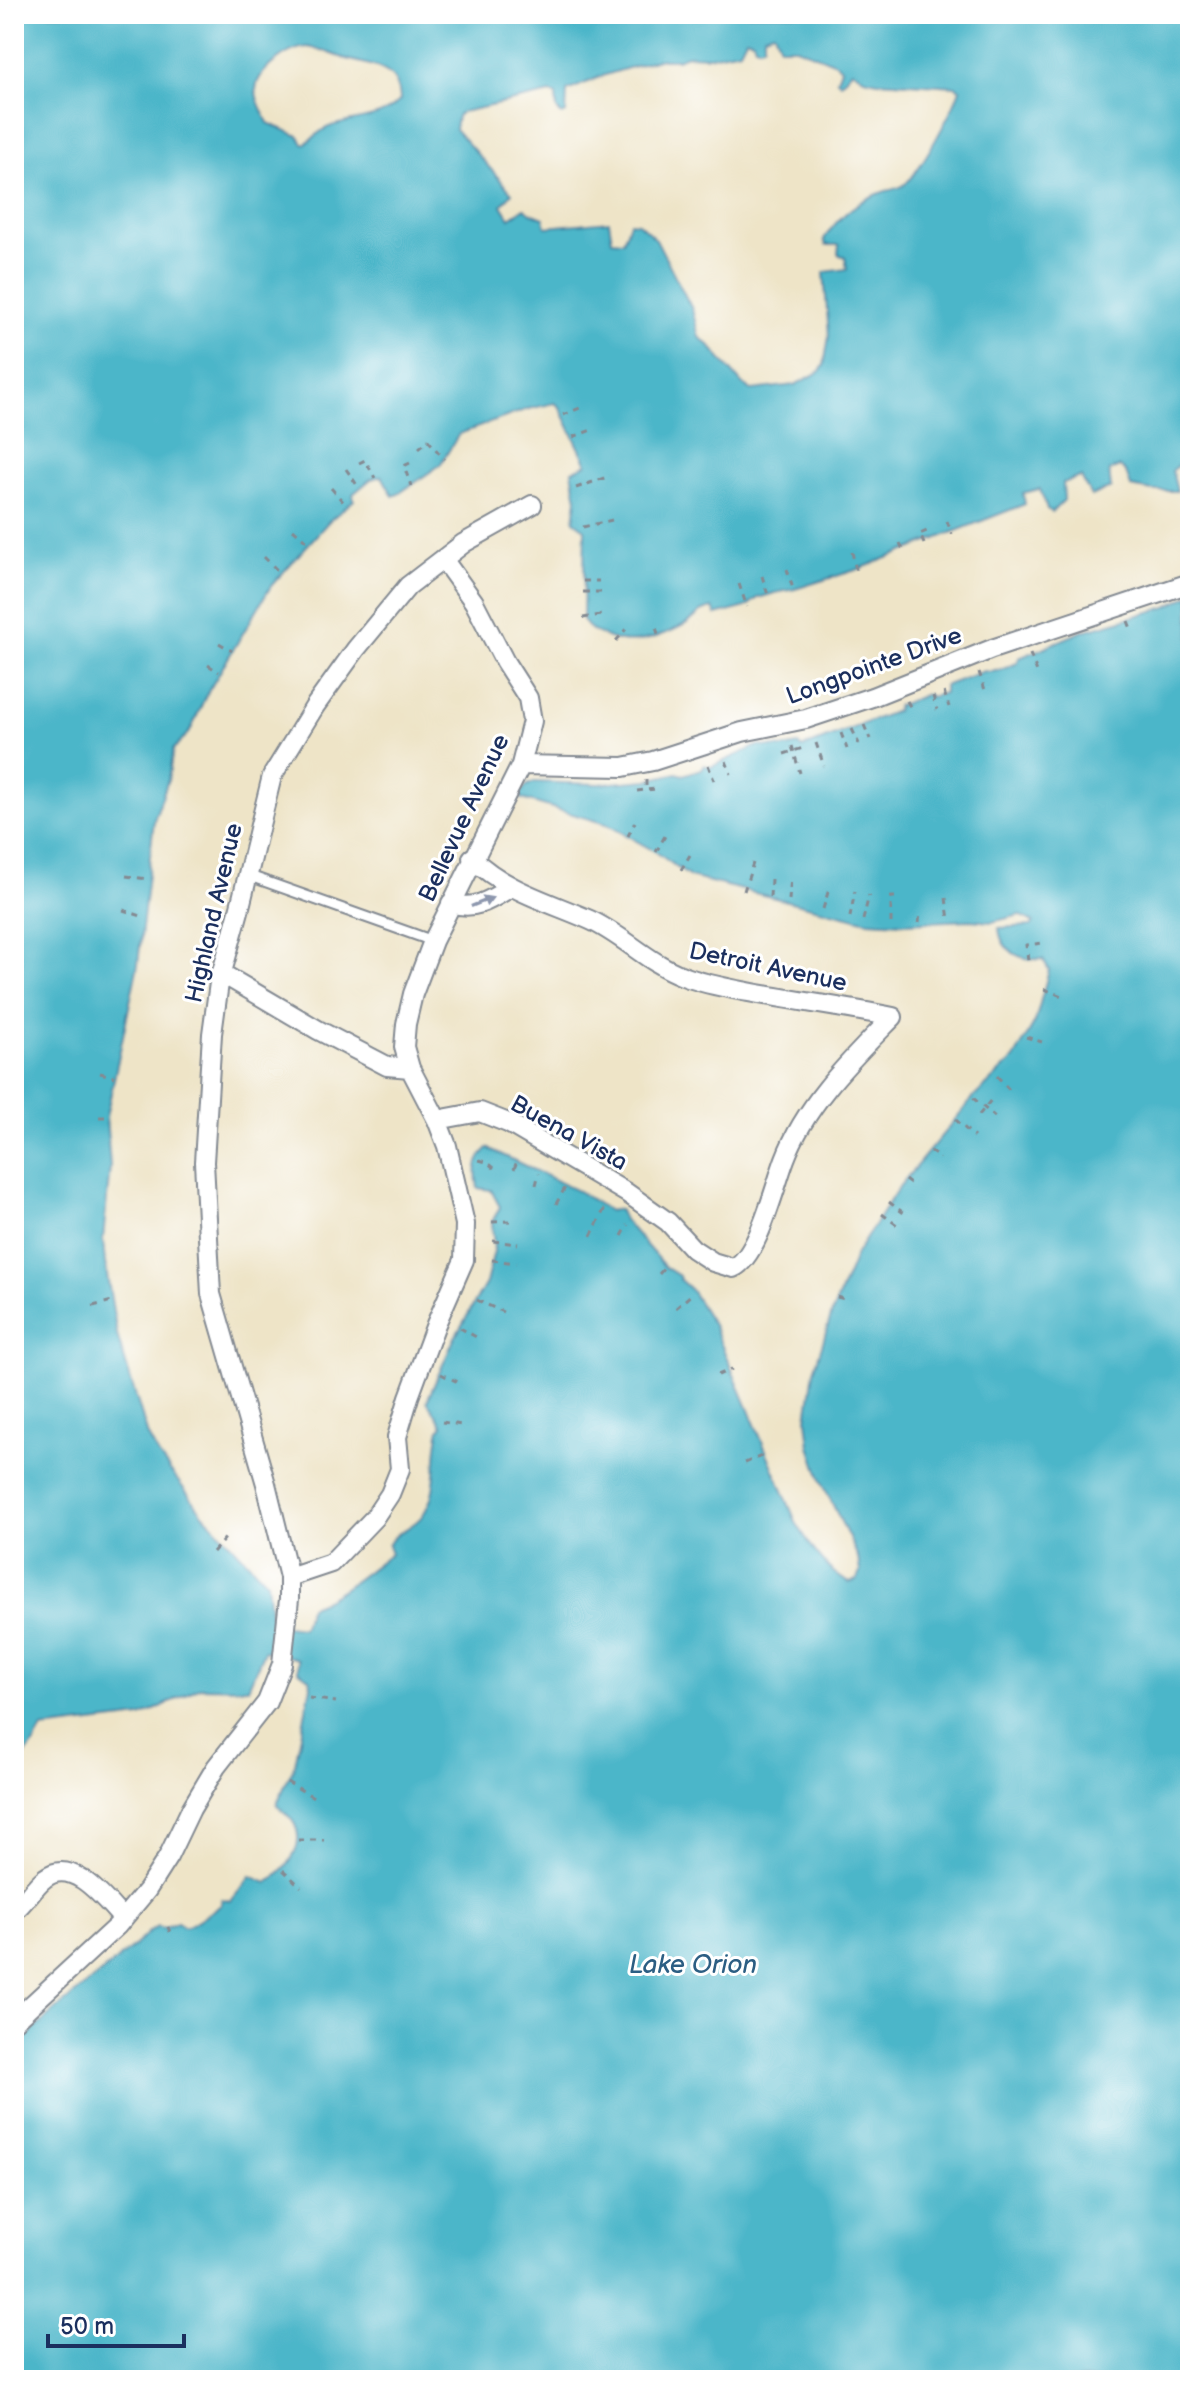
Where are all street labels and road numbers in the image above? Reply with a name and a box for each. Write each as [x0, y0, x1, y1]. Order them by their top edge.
street label: Longpointe Drive [782, 621, 966, 711]
street label: Bellevue Avenue [413, 730, 515, 906]
street label: Highland Avenue [179, 820, 249, 1006]
street label: Detroit Avenue [686, 936, 850, 998]
street label: Buena Vista [505, 1089, 633, 1177]

